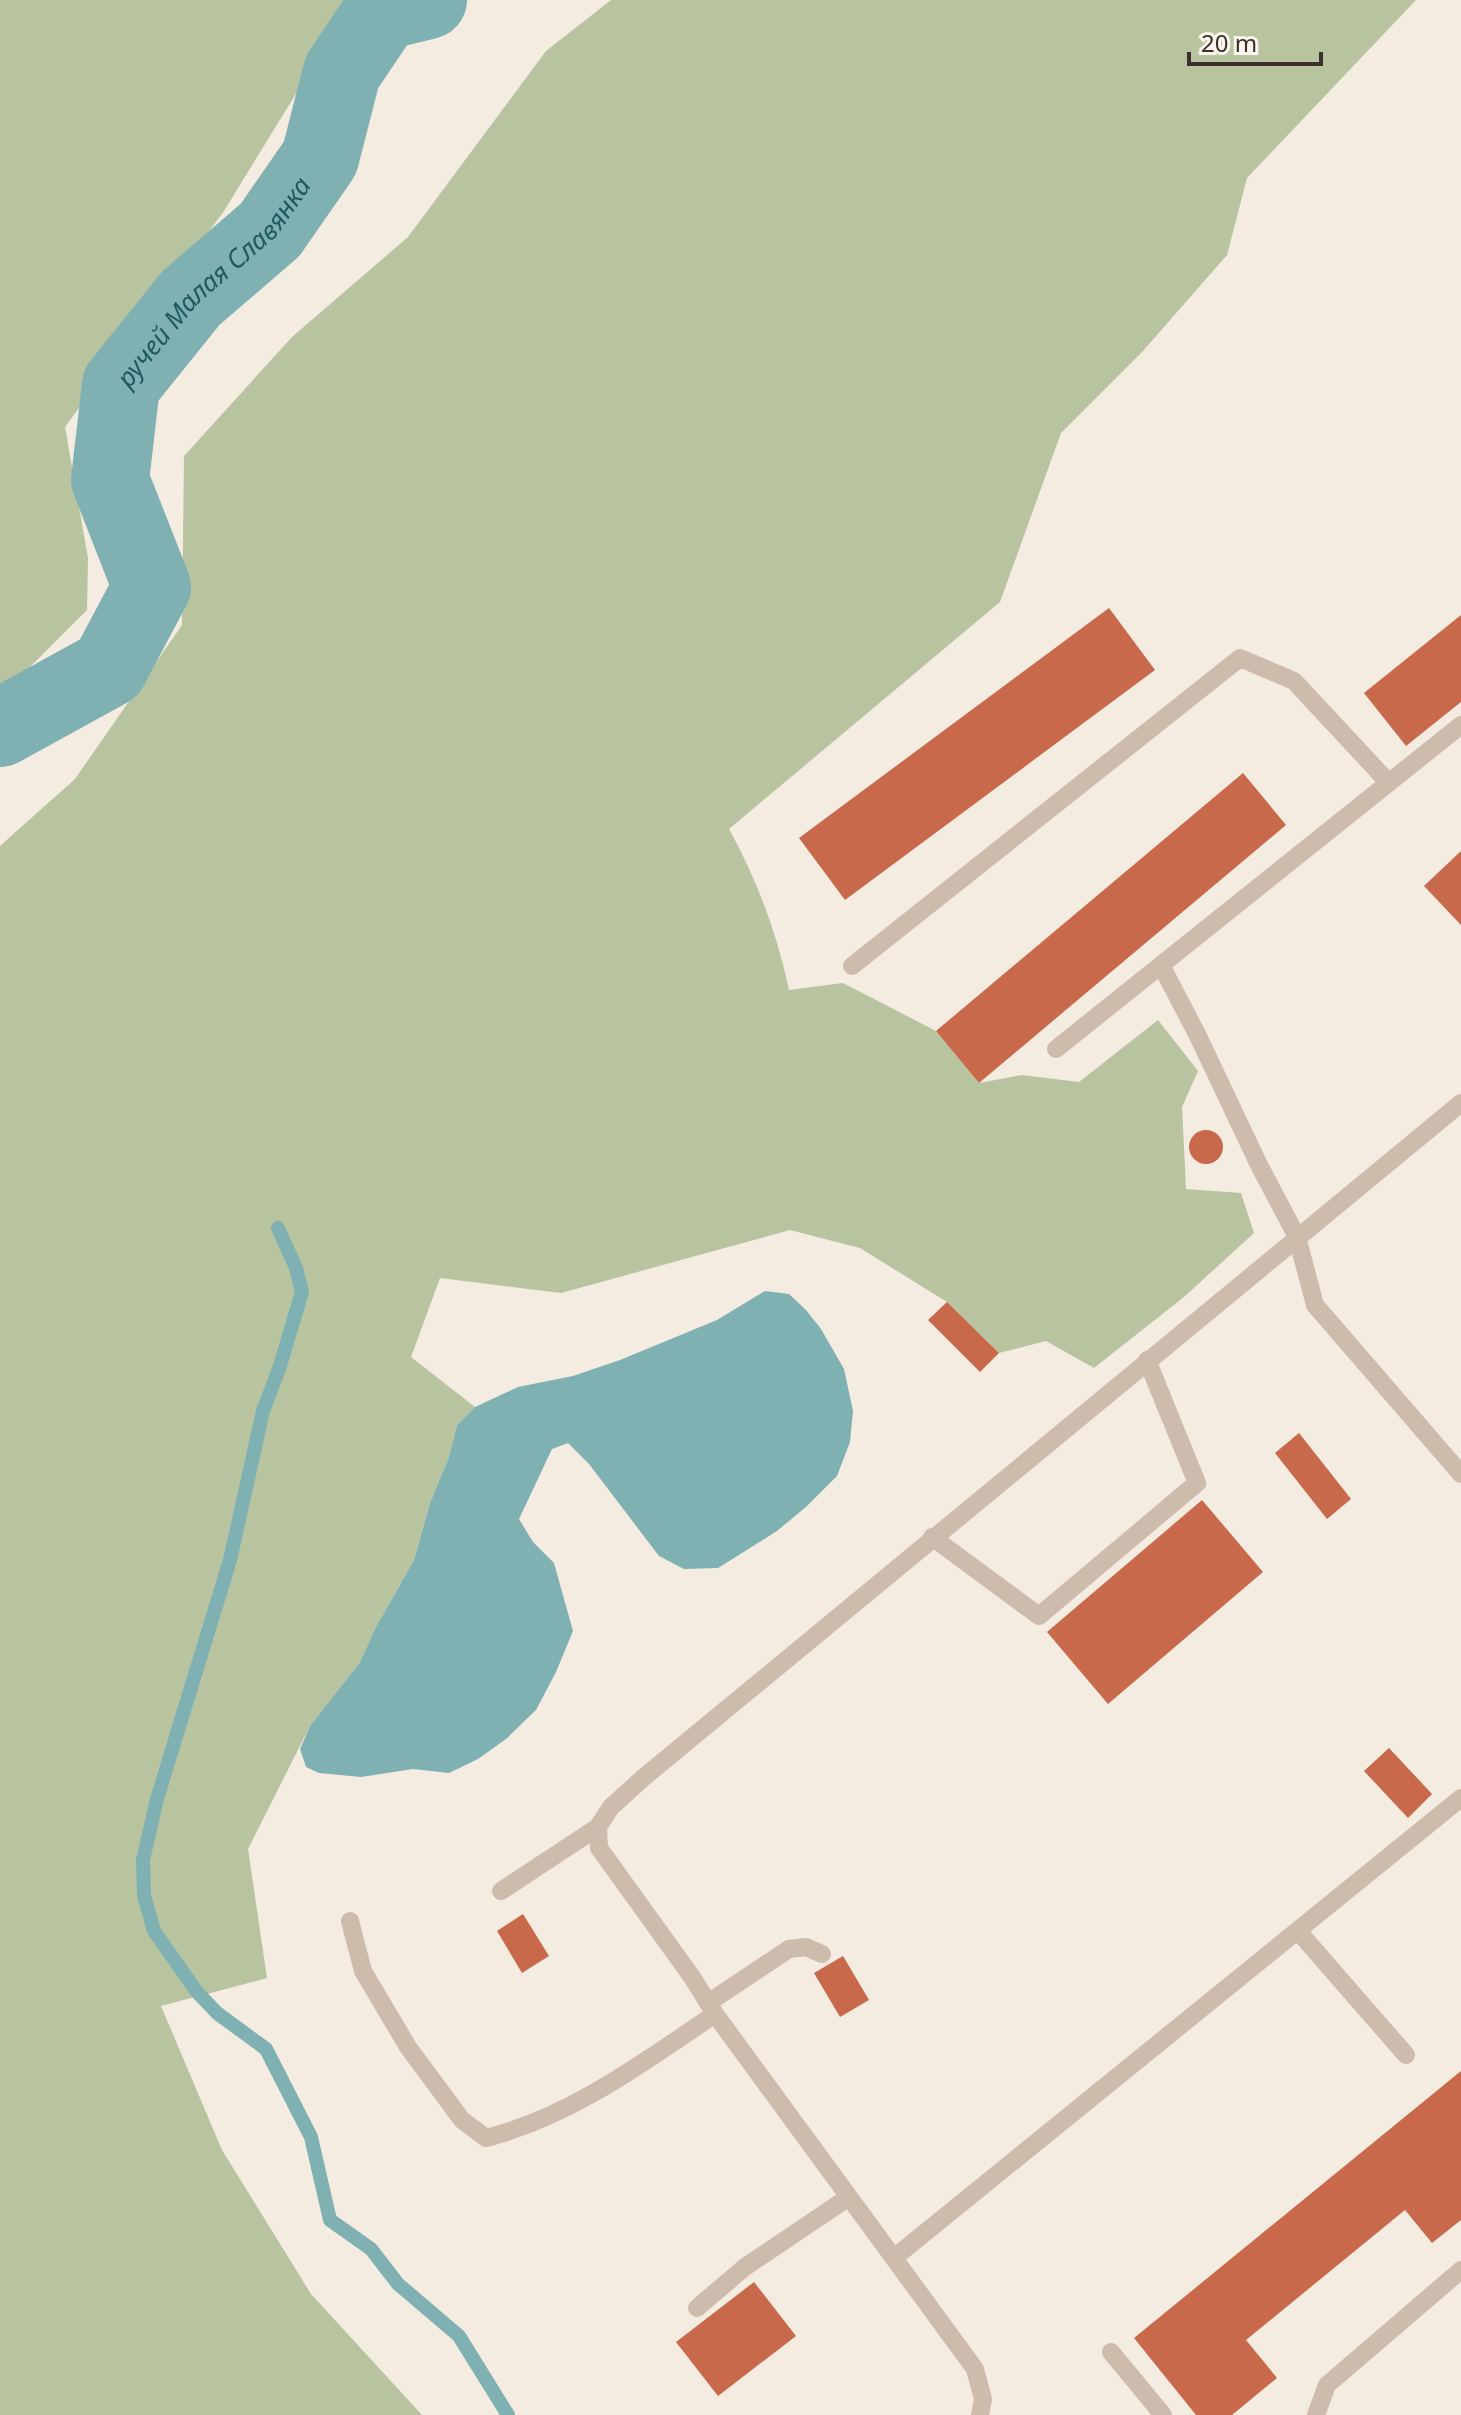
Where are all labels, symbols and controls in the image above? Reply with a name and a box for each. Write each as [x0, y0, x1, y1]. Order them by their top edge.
scale bar [1189, 16, 1321, 66]
text: 20 m [1201, 26, 1257, 59]
water label: ручей Малая Славянка [107, 169, 319, 395]

